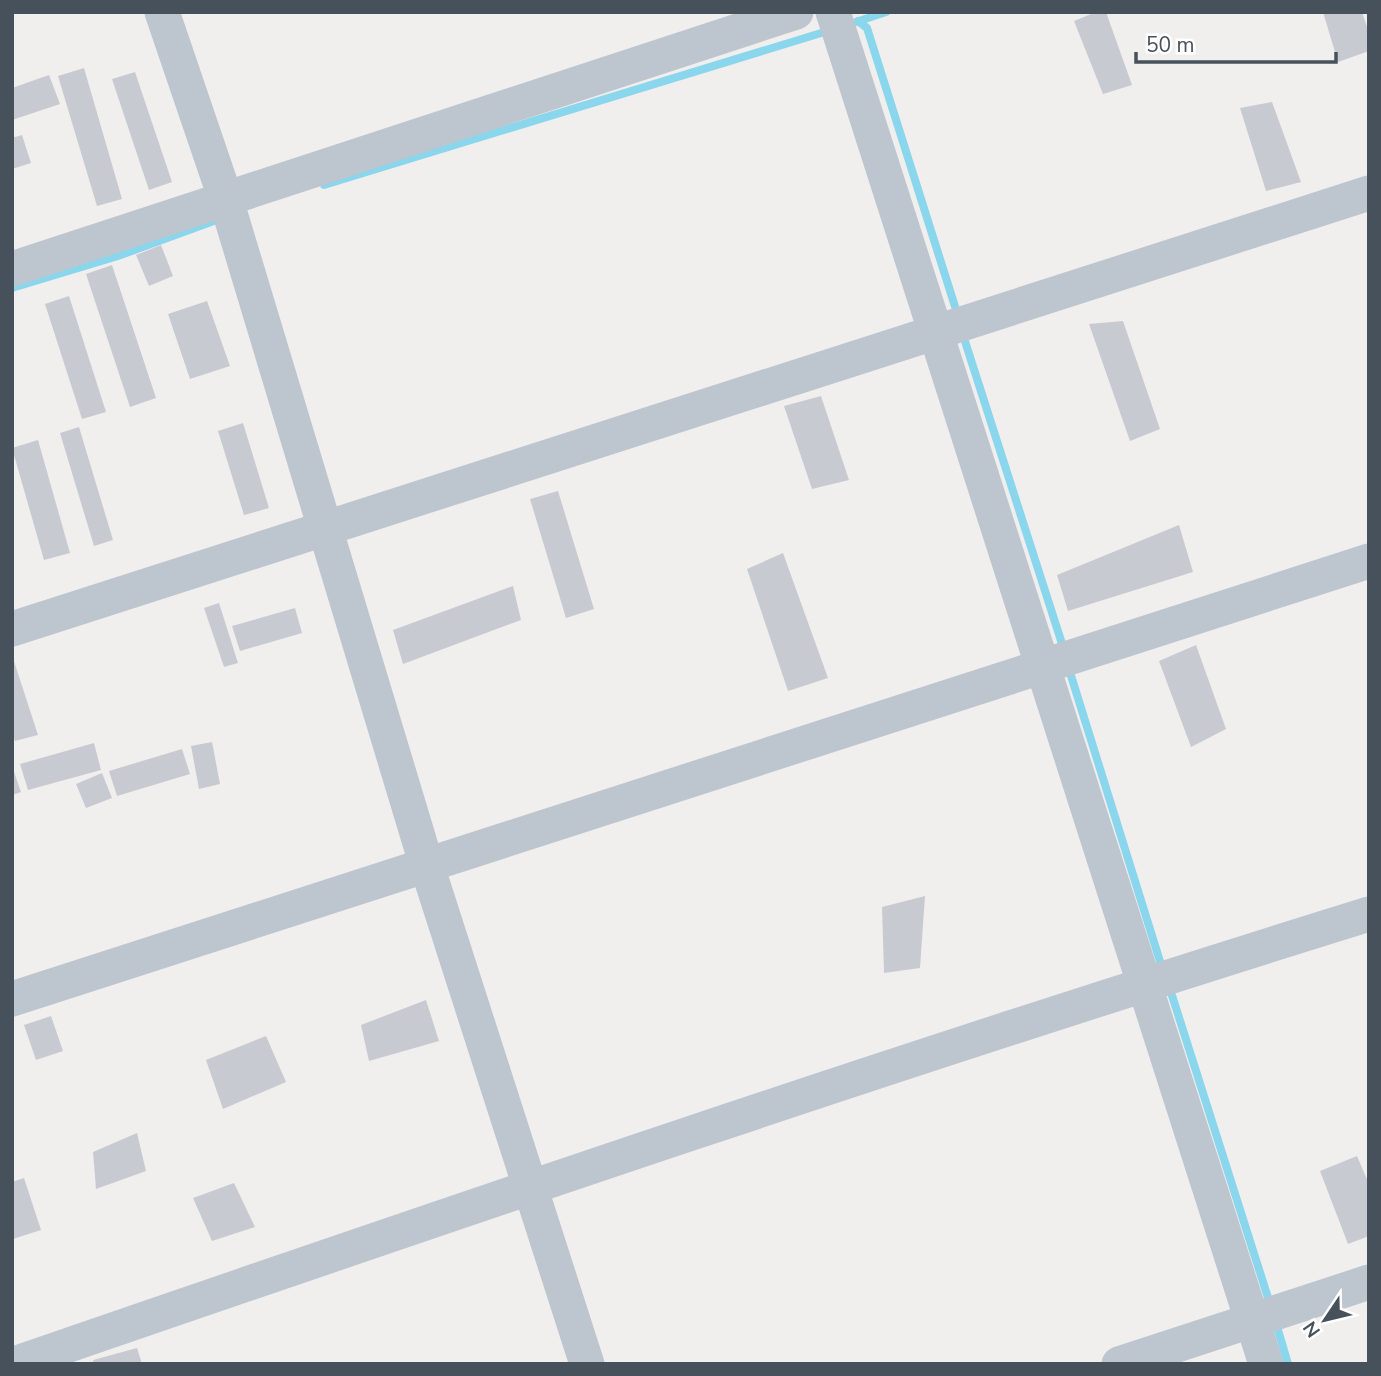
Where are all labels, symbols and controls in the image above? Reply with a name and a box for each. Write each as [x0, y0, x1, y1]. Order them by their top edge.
scale bar [1136, 21, 1336, 65]
text: 50 m [1146, 31, 1195, 59]
north arrow [1290, 1285, 1360, 1355]
text: N [1297, 1316, 1327, 1342]

